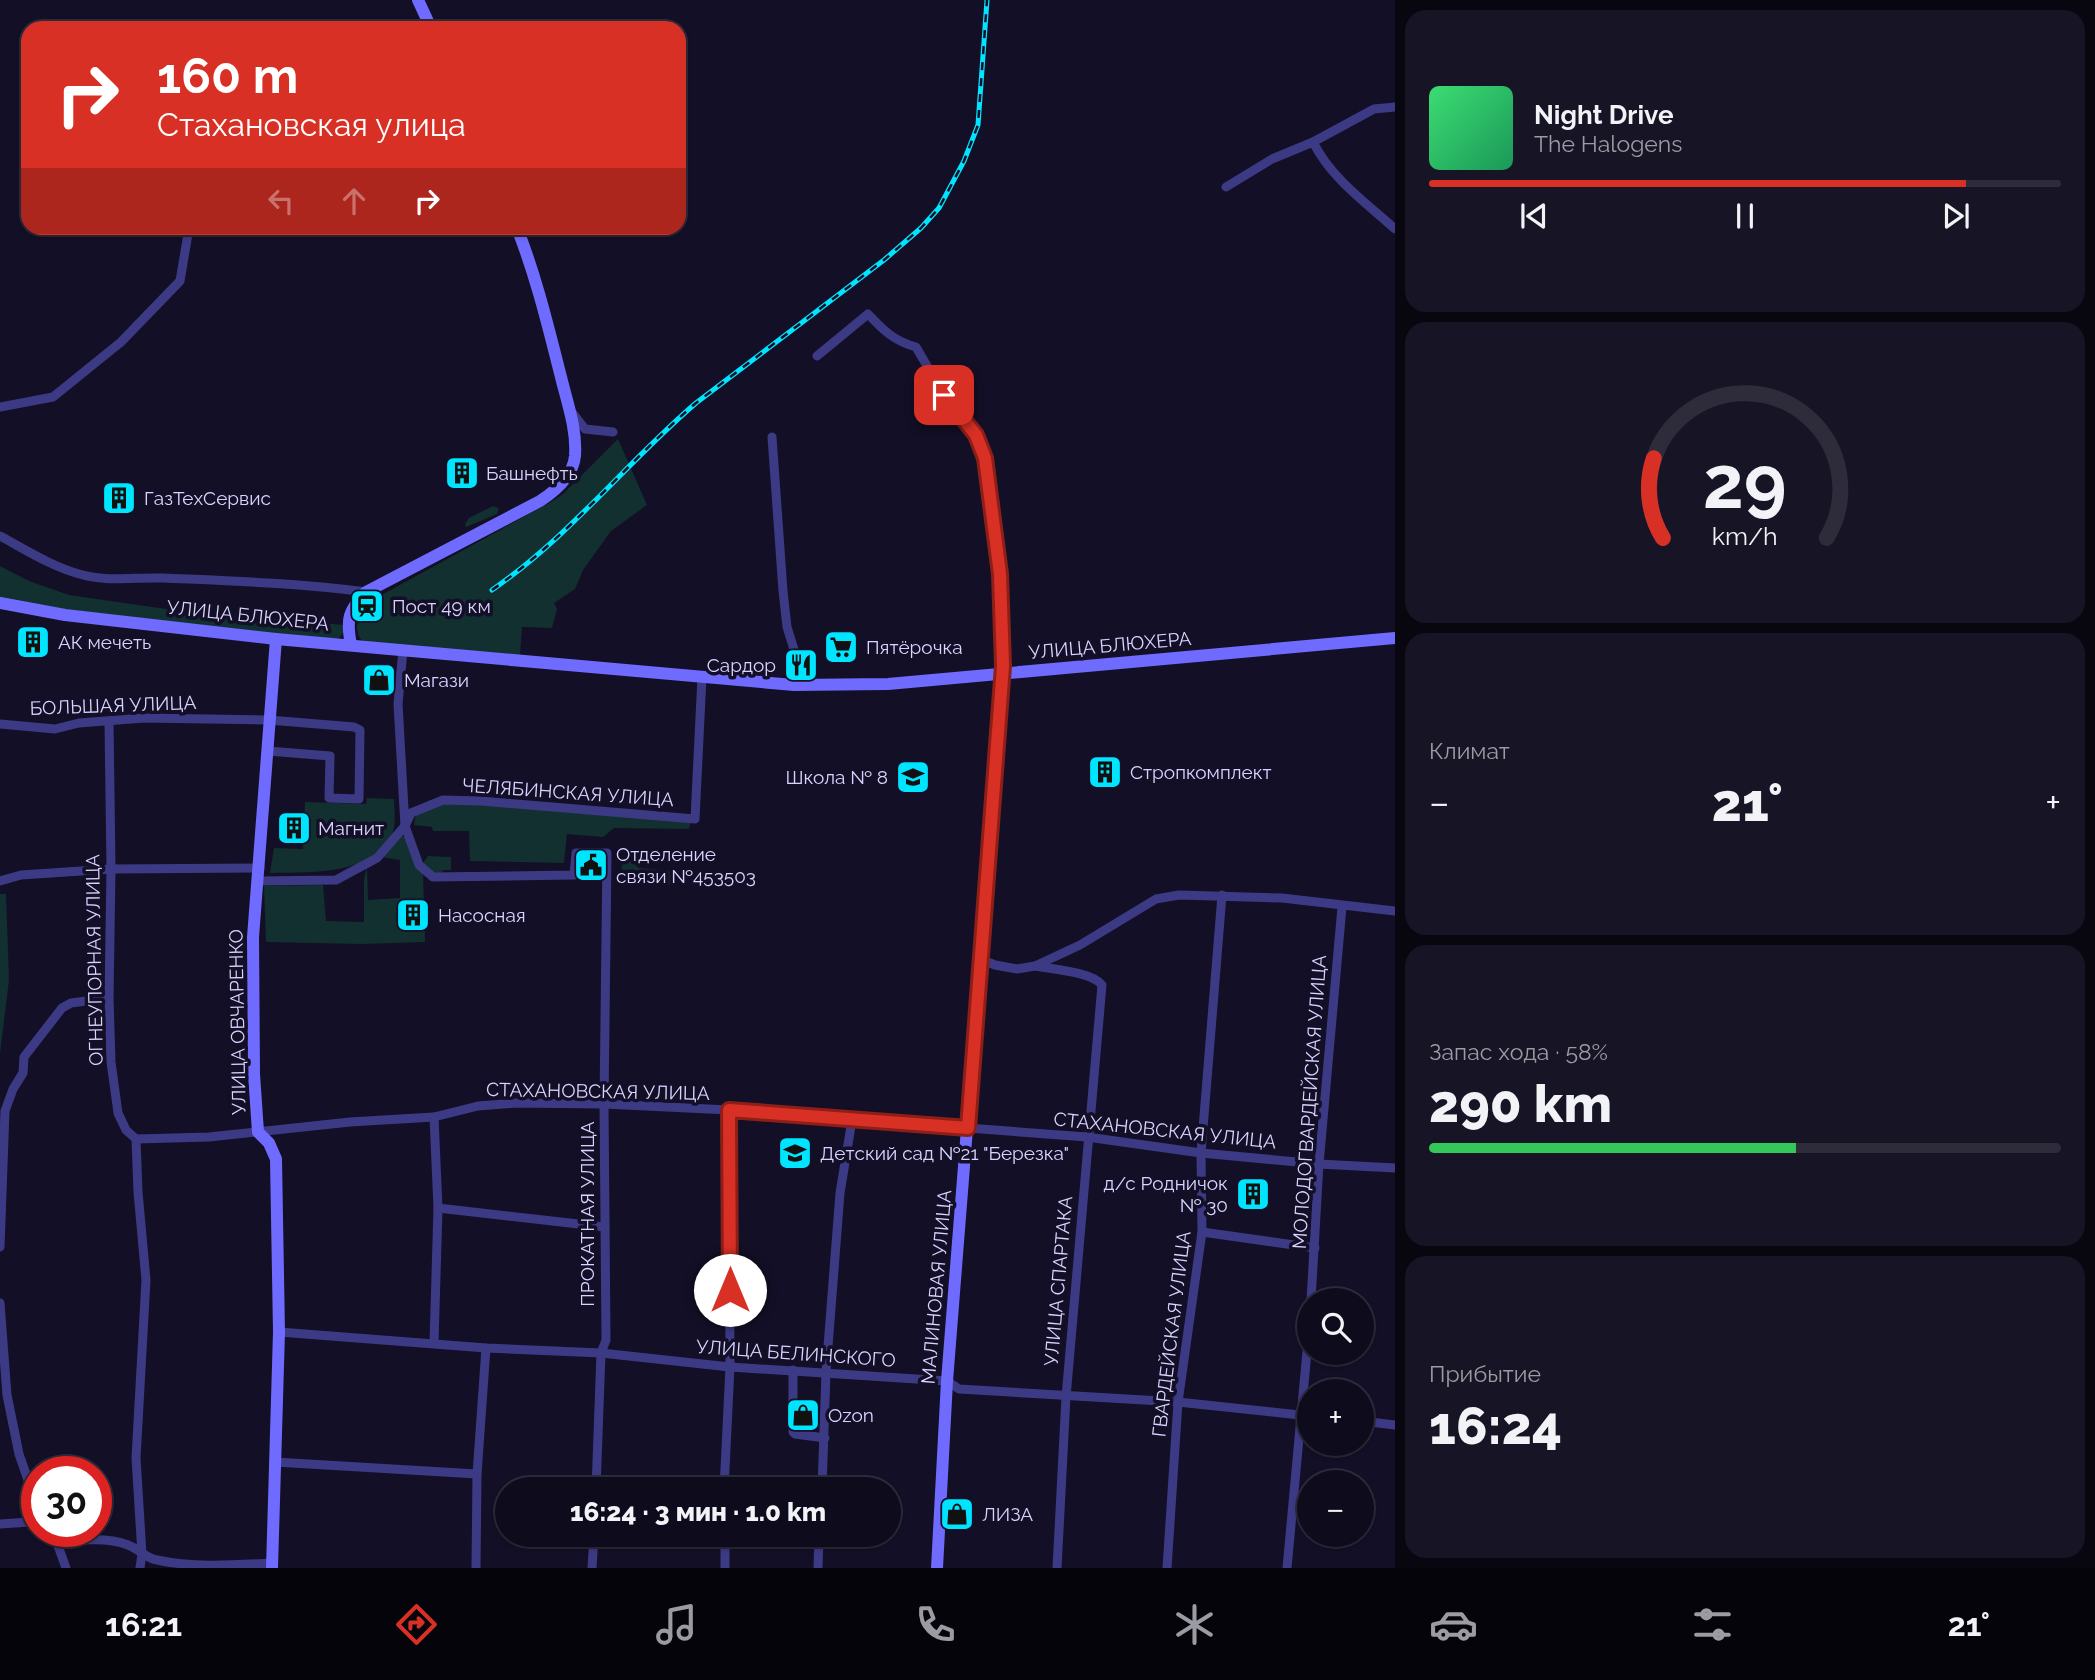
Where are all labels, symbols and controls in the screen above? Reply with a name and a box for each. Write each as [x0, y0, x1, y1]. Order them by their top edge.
text: 160 m [157, 47, 298, 104]
icon: right [42, 49, 133, 140]
text: Night Drive [1534, 100, 1673, 130]
text: Стахановская улица [157, 106, 466, 143]
text: The Halogens [1534, 130, 1682, 157]
icon: left [262, 182, 300, 220]
icon: ahead [335, 182, 373, 220]
icon: right [408, 182, 446, 220]
icon: previous [1515, 197, 1553, 235]
icon: pause [1726, 197, 1764, 235]
icon: next [1937, 197, 1975, 235]
pin [914, 365, 974, 425]
icon: arrive [925, 376, 963, 414]
text: 29 [1703, 441, 1787, 526]
building icon: Башнефть [443, 454, 481, 492]
place label: Башнефть [486, 462, 578, 484]
building icon: ГазТехСервис [100, 479, 138, 517]
place label: ГазТехСервис [144, 487, 271, 509]
text: km/h [1712, 521, 1778, 551]
station icon: Пост 49 км [348, 587, 386, 625]
place label: Пост 49 км [392, 595, 491, 617]
street label: УЛИЦА БЛЮХЕРА [166, 596, 330, 634]
building icon: АК мечеть [14, 623, 52, 661]
street label: УЛИЦА БЛЮХЕРА [1028, 627, 1192, 663]
supermarket icon: Пятёрочка [822, 628, 860, 666]
place label: АК мечеть [58, 631, 151, 653]
place label: Пятёрочка [866, 636, 963, 658]
restaurant icon: Сардор [782, 646, 820, 684]
place label: Сардор [707, 654, 776, 676]
shop icon: Магази [360, 661, 398, 699]
place label: Магази [404, 669, 469, 691]
street label: БОЛЬШАЯ УЛИЦА [29, 691, 197, 719]
text: Климат [1429, 737, 1510, 764]
building icon: Стропкомплект [1086, 753, 1124, 791]
school or university icon: Школа № 8 [894, 758, 932, 796]
place label: Стропкомплект [1130, 761, 1272, 783]
place label: Школа № 8 [785, 766, 888, 788]
text: 21° [1712, 772, 1783, 833]
street label: ЧЕЛЯБИНСКАЯ УЛИЦА [461, 774, 675, 810]
text: − [1429, 780, 1449, 825]
text: + [2045, 780, 2061, 825]
building icon: Магнит [275, 809, 313, 847]
place label: Магнит [318, 817, 384, 839]
place label: Отделение связи №453503 [616, 843, 756, 887]
public building icon: Отделение связи №453503 [572, 846, 610, 884]
street label: ОГНЕУПОРНАЯ УЛИЦА [81, 854, 107, 1066]
building icon: Насосная [394, 896, 432, 934]
place label: Насосная [438, 904, 526, 926]
street label: УЛИЦА ОВЧАРЕНКО [224, 929, 250, 1115]
street label: МОЛОДОГВАРДЕЙСКАЯ УЛИЦА [1288, 954, 1330, 1250]
text: Запас хода · 58% [1429, 1038, 1608, 1065]
text: 290 km [1429, 1073, 1612, 1134]
street label: СТАХАНОВСКАЯ УЛИЦА [486, 1078, 710, 1104]
street label: СТАХАНОВСКАЯ УЛИЦА [1053, 1107, 1277, 1153]
street label: ПРОКАТНАЯ УЛИЦА [576, 1121, 598, 1307]
school or university icon: Детский сад №21 "Березка" [776, 1134, 814, 1172]
place label: Детский сад №21 "Березка" [820, 1142, 1069, 1164]
place label: д/с Родничок № 30 [1104, 1172, 1228, 1216]
building icon: д/с Родничок № 30 [1234, 1175, 1272, 1213]
street label: МАЛИНОВАЯ УЛИЦА [917, 1189, 955, 1385]
street label: УЛИЦА СПАРТАКА [1040, 1195, 1076, 1367]
street label: ГВАРДЕЙСКАЯ УЛИЦА [1147, 1230, 1195, 1438]
position arrow [693, 1253, 767, 1327]
map controls [1297, 1288, 1374, 1547]
button: search [1297, 1288, 1374, 1365]
street label: УЛИЦА БЕЛИНСКОГО [696, 1335, 896, 1371]
text: Прибытие [1429, 1360, 1541, 1387]
button: + [1297, 1379, 1374, 1456]
text: 16:24 [1429, 1395, 1562, 1456]
shop icon: Ozon [784, 1396, 822, 1434]
place label: Ozon [828, 1404, 874, 1426]
speed limit sign: 30 [21, 1456, 112, 1547]
button: − [1297, 1470, 1374, 1547]
shop icon: ЛИЗА [938, 1495, 976, 1533]
text: 16:24 · 3 мин · 1.0 km [570, 1497, 826, 1527]
place label: ЛИЗА [982, 1503, 1033, 1525]
icon: directions [392, 1600, 441, 1649]
icon: music [652, 1600, 701, 1649]
icon: phone [911, 1600, 960, 1649]
icon: climate [1170, 1600, 1219, 1649]
icon: car [1429, 1600, 1478, 1649]
icon: filters [1688, 1600, 1737, 1649]
text: 16:21 [105, 1606, 182, 1643]
text: 21° [1948, 1606, 1990, 1643]

